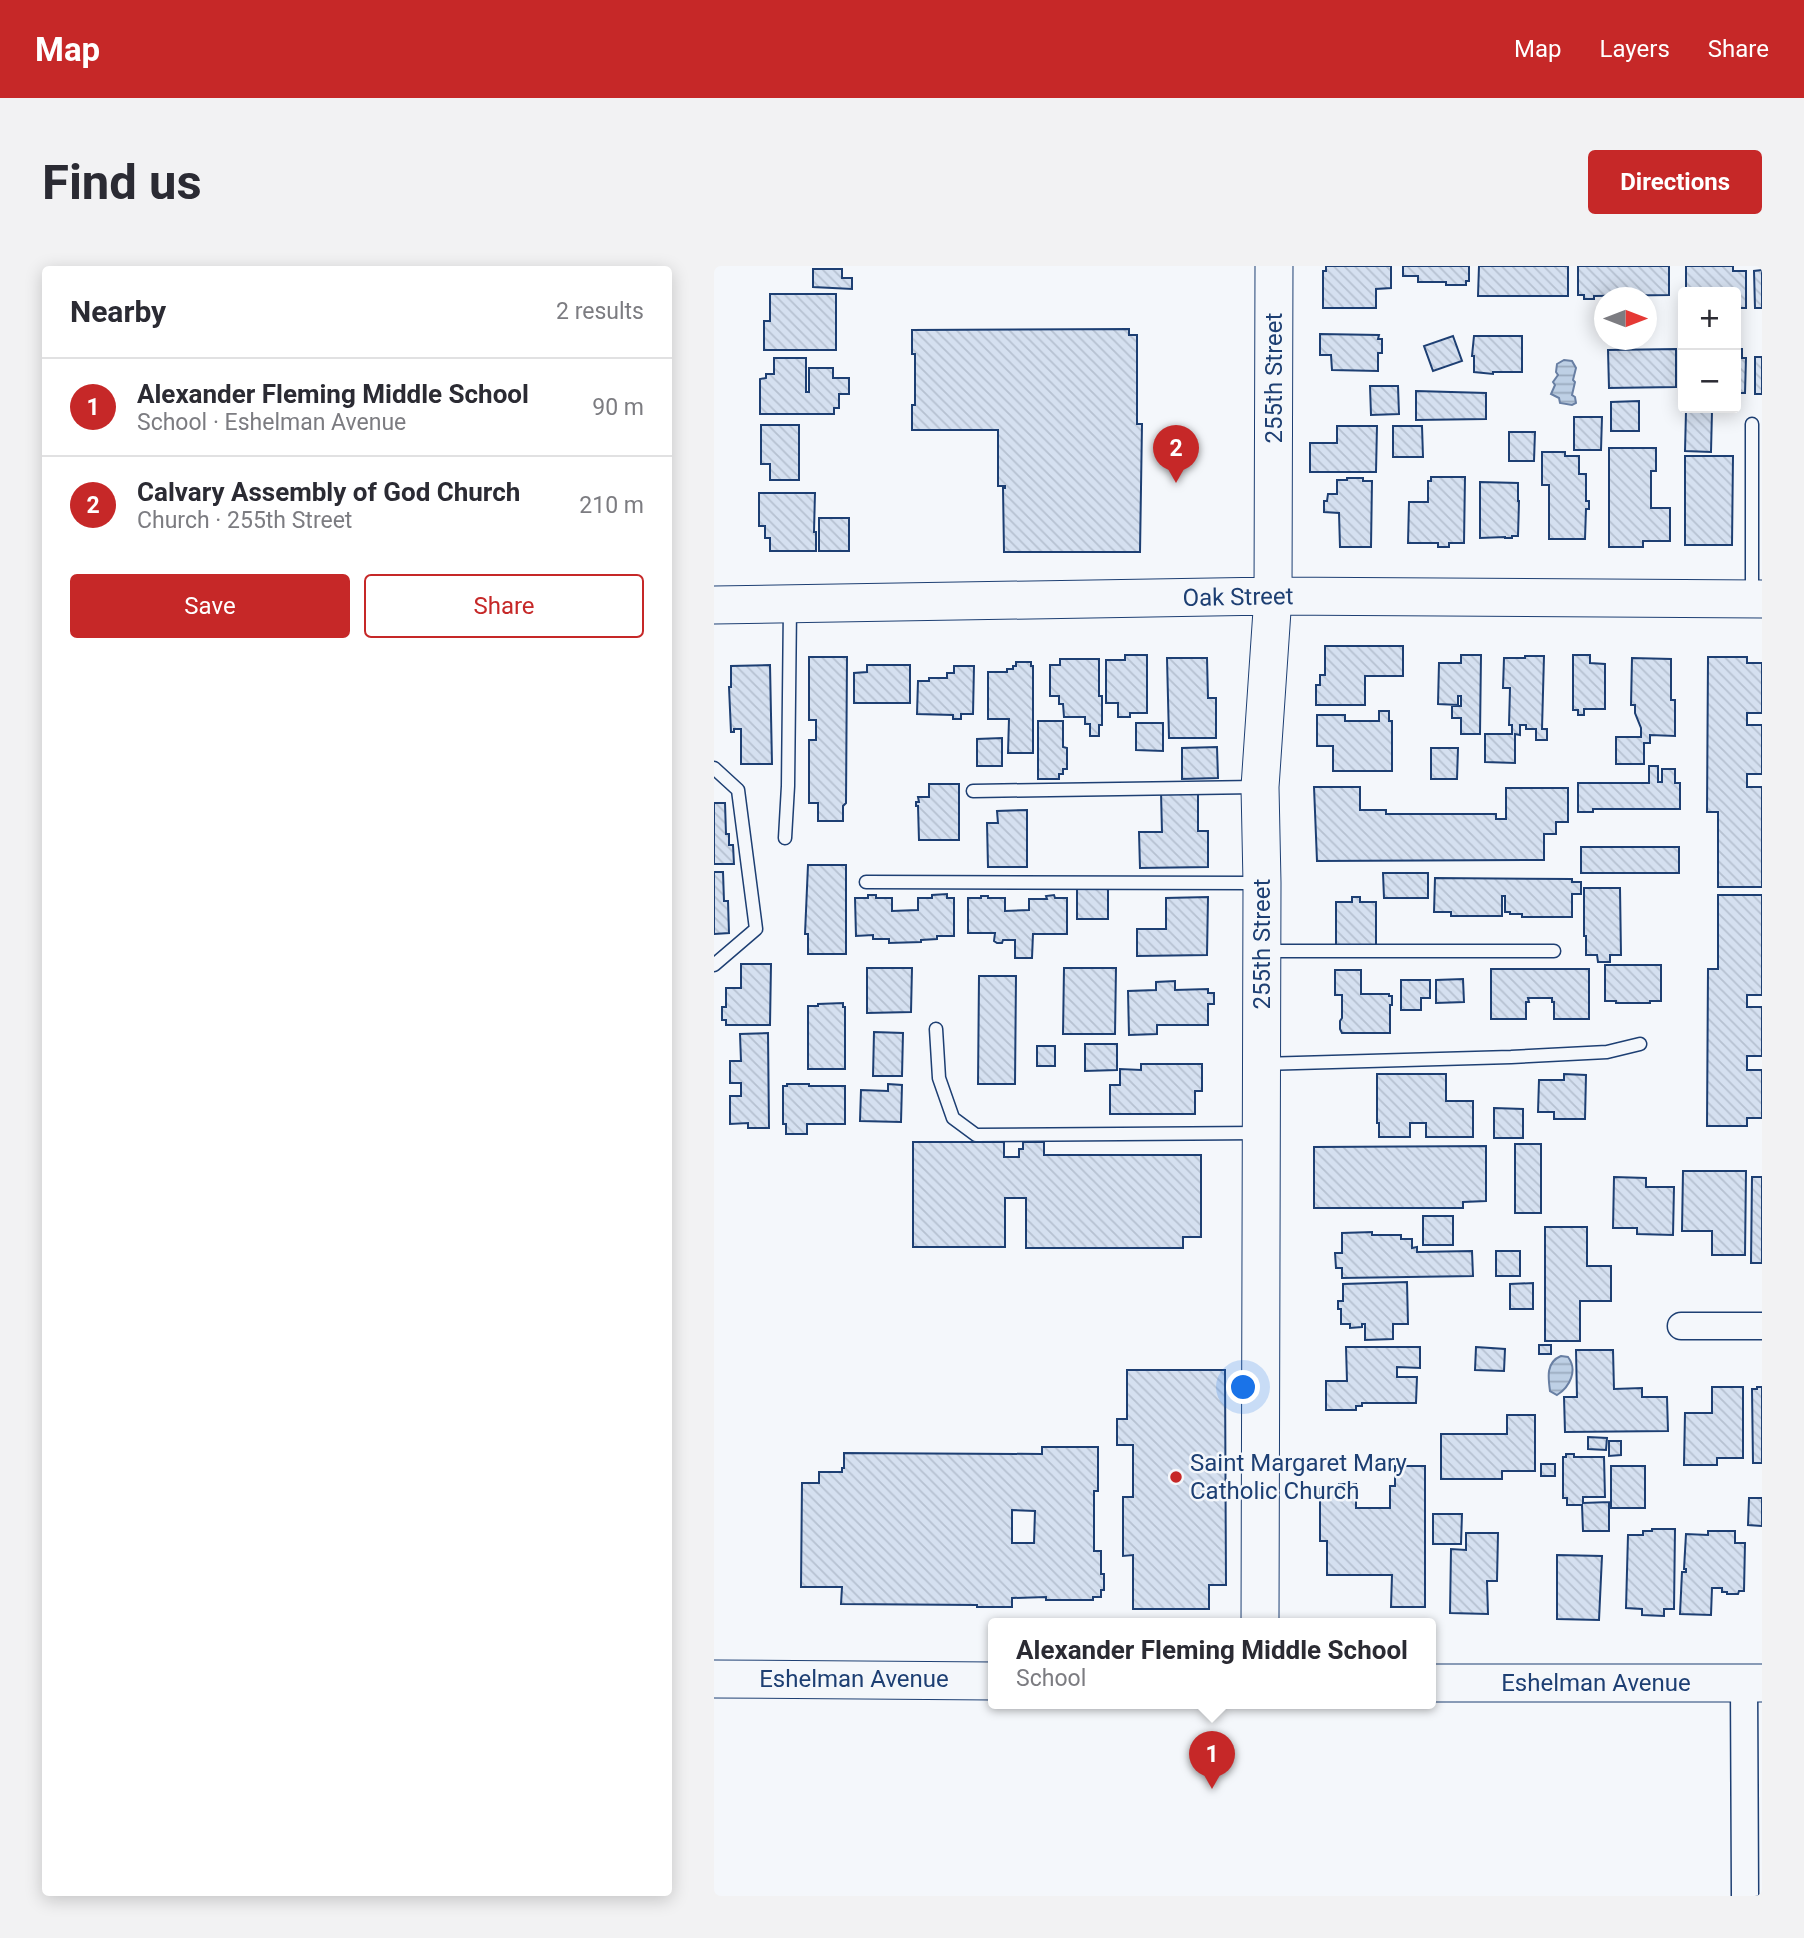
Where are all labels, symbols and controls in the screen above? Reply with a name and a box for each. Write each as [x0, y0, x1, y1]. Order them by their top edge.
text: Map [35, 30, 100, 69]
text: Map [1514, 35, 1562, 63]
text: Layers [1600, 35, 1670, 63]
text: Share [1708, 35, 1769, 63]
button: Directions [1588, 150, 1762, 214]
text: Find us [42, 154, 202, 211]
north arrow [1594, 287, 1657, 350]
map controls [1678, 287, 1741, 413]
button: + [1678, 287, 1741, 350]
text: Nearby [70, 294, 166, 329]
text: 2 results [556, 298, 644, 325]
street label: 255th Street [1260, 312, 1288, 443]
button: − [1678, 350, 1741, 413]
text: Alexander Fleming Middle School [137, 379, 529, 409]
text: 1 [86, 394, 100, 421]
text: 90 m [592, 394, 644, 421]
text: School · Eshelman Avenue [137, 409, 406, 436]
pin: 2 [1153, 425, 1199, 483]
text: Calvary Assembly of God Church [137, 477, 520, 507]
text: 2 [86, 492, 100, 519]
text: 210 m [579, 492, 644, 519]
text: Church · 255th Street [137, 507, 352, 534]
button: Save [70, 574, 350, 638]
button: Share [364, 574, 644, 638]
street label: Oak Street [1182, 582, 1294, 612]
street label: 255th Street [1248, 878, 1276, 1009]
your location [1226, 1370, 1260, 1404]
place label: Saint Margaret Mary Catholic Church [1190, 1449, 1407, 1505]
marker: Saint Margaret Mary Catholic Church [1168, 1469, 1184, 1485]
popup [988, 1618, 1436, 1709]
text: Alexander Fleming Middle School [1016, 1635, 1408, 1665]
street label: Eshelman Avenue [759, 1665, 949, 1693]
text: School [1016, 1665, 1086, 1692]
street label: Eshelman Avenue [1501, 1669, 1691, 1697]
pin: 1 [1189, 1731, 1235, 1789]

